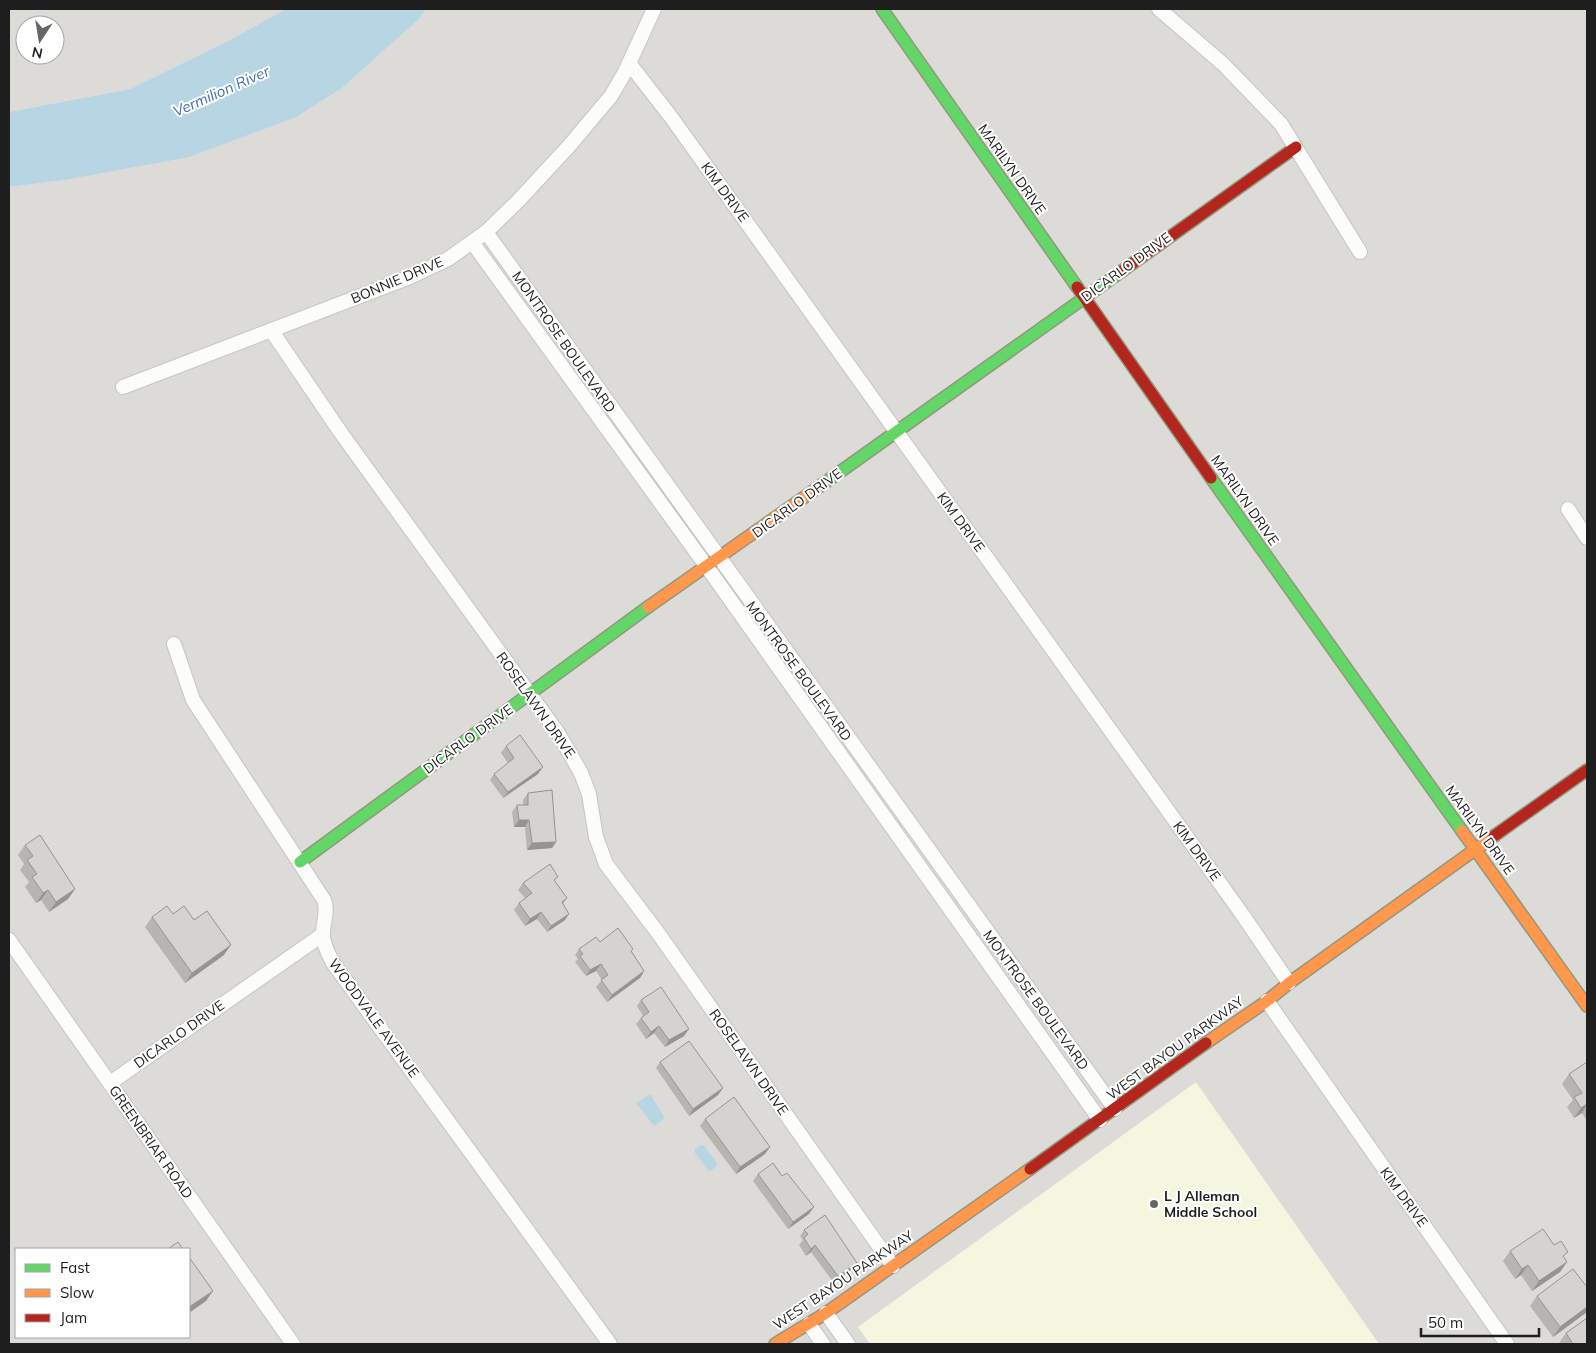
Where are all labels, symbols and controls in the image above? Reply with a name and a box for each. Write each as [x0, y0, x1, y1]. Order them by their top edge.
north arrow [15, 15, 65, 65]
text: N [30, 43, 44, 63]
water label: Vermilion River [170, 61, 273, 121]
street label: MARILYN DRIVE [974, 120, 1050, 218]
street label: KIM DRIVE [697, 158, 753, 226]
street label: DICARLO DRIVE [1078, 228, 1174, 306]
street label: BONNIE DRIVE [348, 252, 446, 308]
street label: MONTROSE BOULEVARD [508, 268, 620, 416]
street label: MARILYN DRIVE [1207, 451, 1283, 549]
street label: DICARLO DRIVE [749, 464, 845, 542]
street label: KIM DRIVE [933, 488, 989, 556]
street label: MONTROSE BOULEVARD [742, 598, 856, 744]
street label: ROSELAWN DRIVE [493, 648, 579, 762]
street label: DICARLO DRIVE [420, 700, 516, 778]
street label: MARILYN DRIVE [1442, 782, 1518, 878]
street label: KIM DRIVE [1169, 817, 1225, 885]
street label: MONTROSE BOULEVARD [979, 927, 1093, 1073]
street label: WOODVALE AVENUE [325, 955, 423, 1081]
street label: WEST BAYOU PARKWAY [1103, 992, 1247, 1104]
street label: DICARLO DRIVE [130, 996, 228, 1072]
street label: ROSELAWN DRIVE [706, 1005, 792, 1119]
street label: GREENBRIAR ROAD [105, 1082, 197, 1202]
street label: KIM DRIVE [1376, 1163, 1432, 1231]
place label: L J Alleman Middle School [1164, 1187, 1257, 1221]
marker: L J Alleman Middle School [1148, 1198, 1160, 1210]
street label: WEST BAYOU PARKWAY [770, 1226, 917, 1334]
legend [15, 1248, 190, 1338]
text: Fast [60, 1258, 90, 1277]
text: Slow [60, 1283, 94, 1302]
scale bar [1421, 1306, 1538, 1338]
text: Jam [60, 1308, 87, 1327]
text: 50 m [1428, 1313, 1463, 1332]

